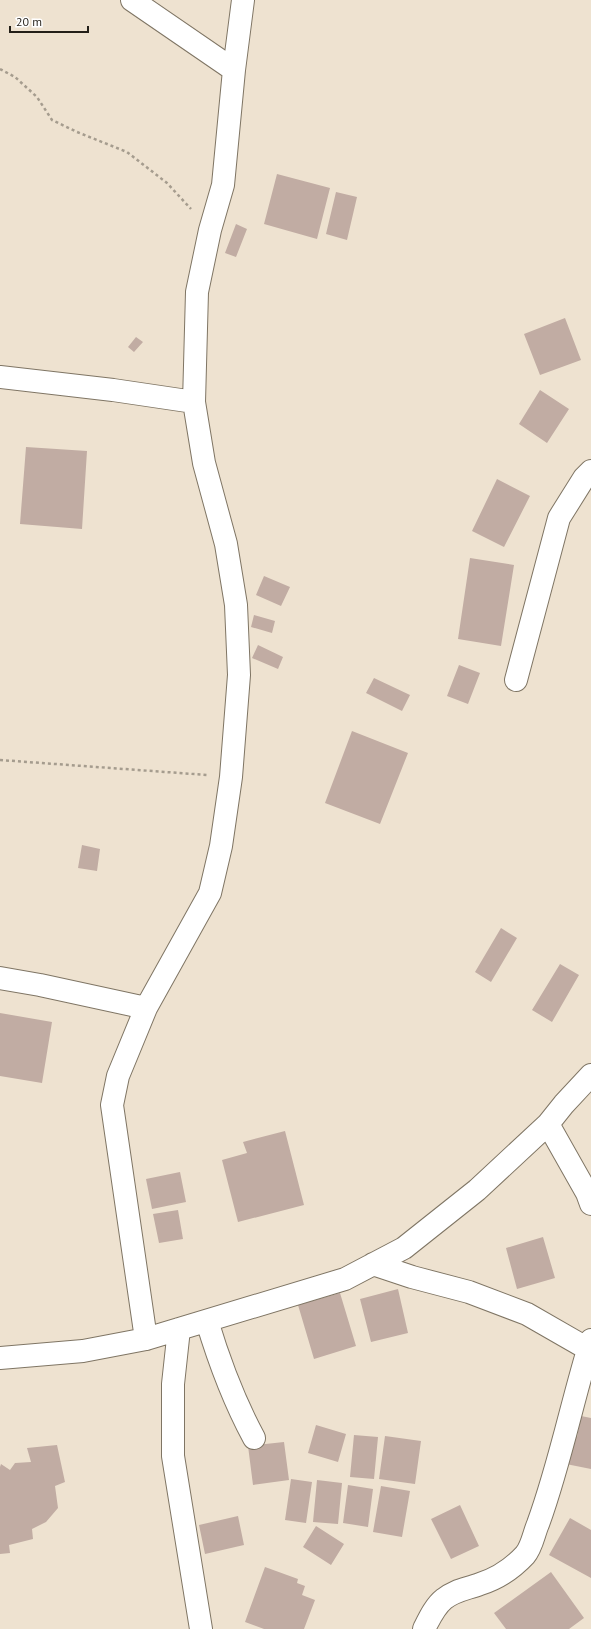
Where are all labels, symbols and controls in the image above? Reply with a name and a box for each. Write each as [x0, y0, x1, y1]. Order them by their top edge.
scale bar [10, 8, 88, 34]
text: 20 m [16, 14, 42, 29]

